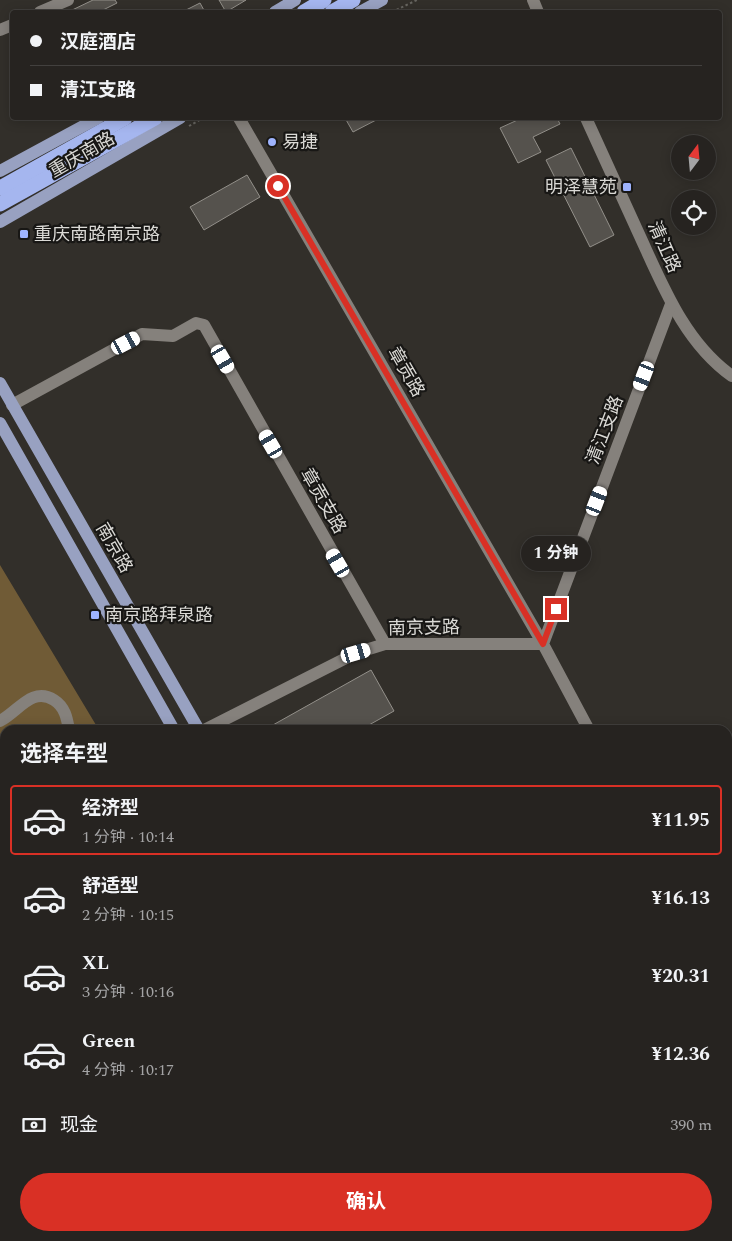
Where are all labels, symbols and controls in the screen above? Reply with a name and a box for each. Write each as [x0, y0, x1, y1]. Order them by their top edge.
text: 汉庭酒店 [60, 28, 136, 57]
text: 清江支路 [60, 76, 136, 105]
street label: 重庆南路 [44, 125, 120, 185]
place label: 易捷 [282, 129, 318, 156]
north arrow [671, 135, 716, 180]
map controls [671, 135, 716, 235]
marker: 易捷 [266, 136, 278, 148]
place label: 明泽慧苑 [545, 174, 617, 201]
route start [267, 175, 289, 197]
marker: 明泽慧苑 [621, 181, 633, 193]
button: locate [671, 190, 716, 235]
street label: 清江路 [641, 217, 687, 277]
place label: 重庆南路南京路 [34, 221, 160, 248]
marker: 重庆南路南京路 [18, 228, 30, 240]
car [109, 329, 142, 357]
car [209, 342, 236, 376]
street label: 章贡路 [381, 342, 431, 402]
car [631, 359, 656, 393]
street label: 清江支路 [579, 392, 631, 468]
car [257, 427, 284, 461]
street label: 章贡支路 [293, 463, 353, 539]
car [584, 484, 609, 518]
street label: 南京路 [89, 518, 139, 578]
callout: 1 分钟 [521, 536, 591, 572]
text: 1 分钟 [534, 541, 578, 565]
car [324, 546, 351, 580]
route end [545, 598, 567, 620]
place label: 南京路拜泉路 [105, 602, 213, 629]
marker: 南京路拜泉路 [89, 609, 101, 621]
street label: 南京支路 [388, 614, 460, 642]
car [339, 642, 372, 664]
text: 选择车型 [20, 738, 108, 771]
text: 经济型 [82, 794, 139, 823]
icon: car [22, 798, 67, 843]
text: ¥11.95 [652, 806, 710, 835]
text: 1 分钟 · 10:14 [82, 825, 174, 849]
text: 舒适型 [82, 872, 139, 901]
icon: car [22, 876, 67, 921]
text: ¥16.13 [652, 884, 710, 913]
text: 2 分钟 · 10:15 [82, 903, 174, 927]
text: XL [82, 949, 109, 978]
icon: car [22, 954, 67, 999]
text: ¥20.31 [652, 962, 710, 991]
text: 3 分钟 · 10:16 [82, 980, 174, 1004]
text: Green [82, 1027, 135, 1056]
icon: car [22, 1032, 67, 1077]
text: ¥12.36 [652, 1040, 710, 1069]
text: 4 分钟 · 10:17 [82, 1058, 174, 1082]
icon: cash [20, 1111, 48, 1139]
text: 现金 [60, 1111, 98, 1140]
text: 390 m [670, 1113, 712, 1137]
button: 确认 [20, 1173, 712, 1231]

